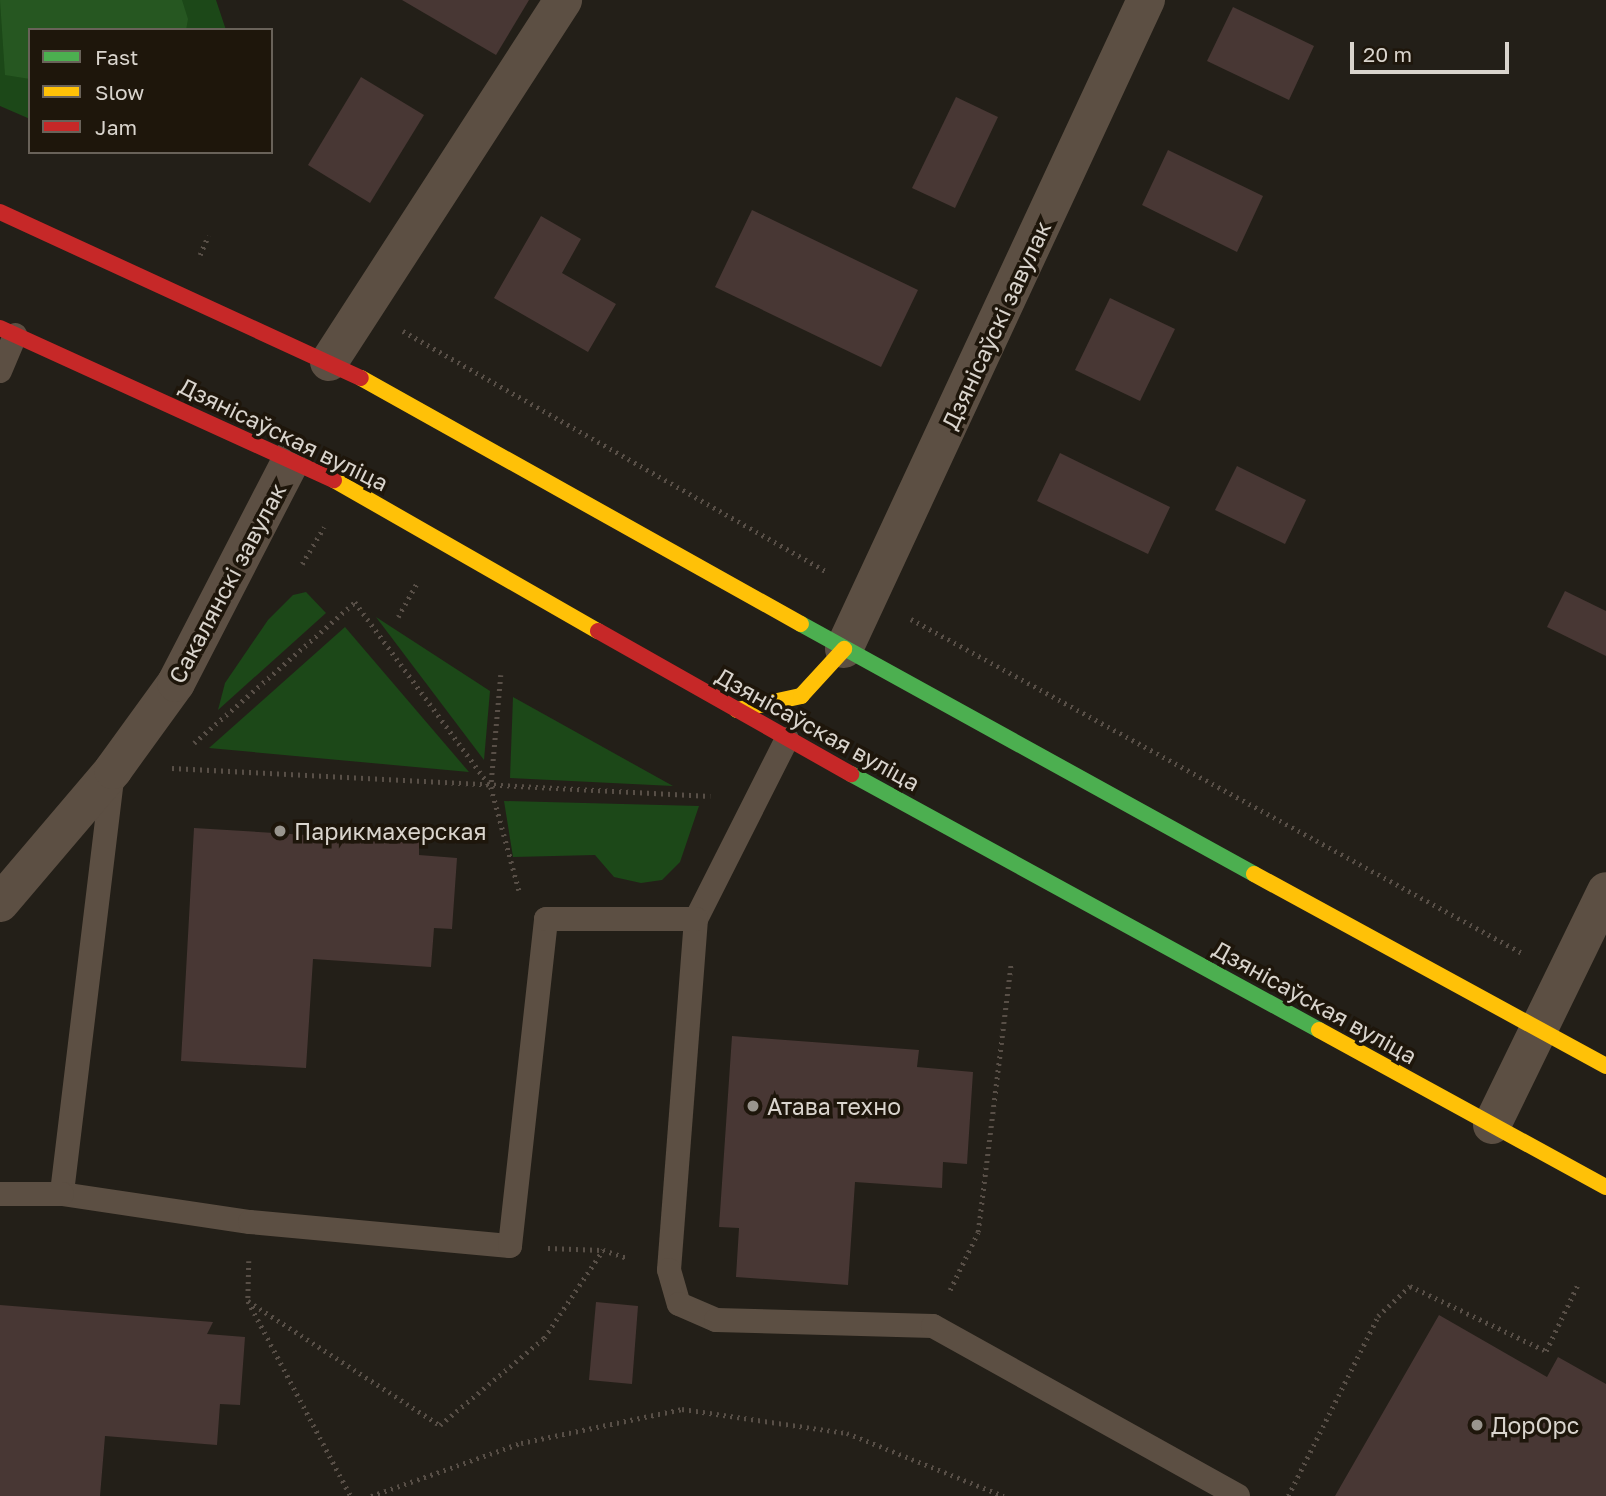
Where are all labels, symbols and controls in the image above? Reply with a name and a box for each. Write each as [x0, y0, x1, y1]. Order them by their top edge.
legend [28, 28, 273, 154]
scale bar [1354, 28, 1513, 72]
text: 20 m [1363, 41, 1412, 67]
text: Fast [95, 44, 138, 70]
text: Slow [95, 79, 144, 105]
text: Jam [95, 114, 137, 140]
street label: Дзянісаўскі завулак [936, 216, 1056, 434]
street label: Дзянісаўская вуліца [175, 371, 393, 497]
street label: Сакалянскі завулак [163, 478, 291, 688]
street label: Дзянісаўская вуліца [711, 661, 925, 797]
place label: Парикмахерская [294, 817, 487, 845]
marker: Парикмахерская [272, 823, 288, 839]
street label: Дзянісаўская вуліца [1208, 934, 1422, 1070]
place label: Атава техно [767, 1092, 901, 1120]
marker: Атава техно [745, 1098, 761, 1114]
place label: ДорОрс [1491, 1411, 1579, 1439]
marker: ДорОрс [1469, 1417, 1485, 1433]

